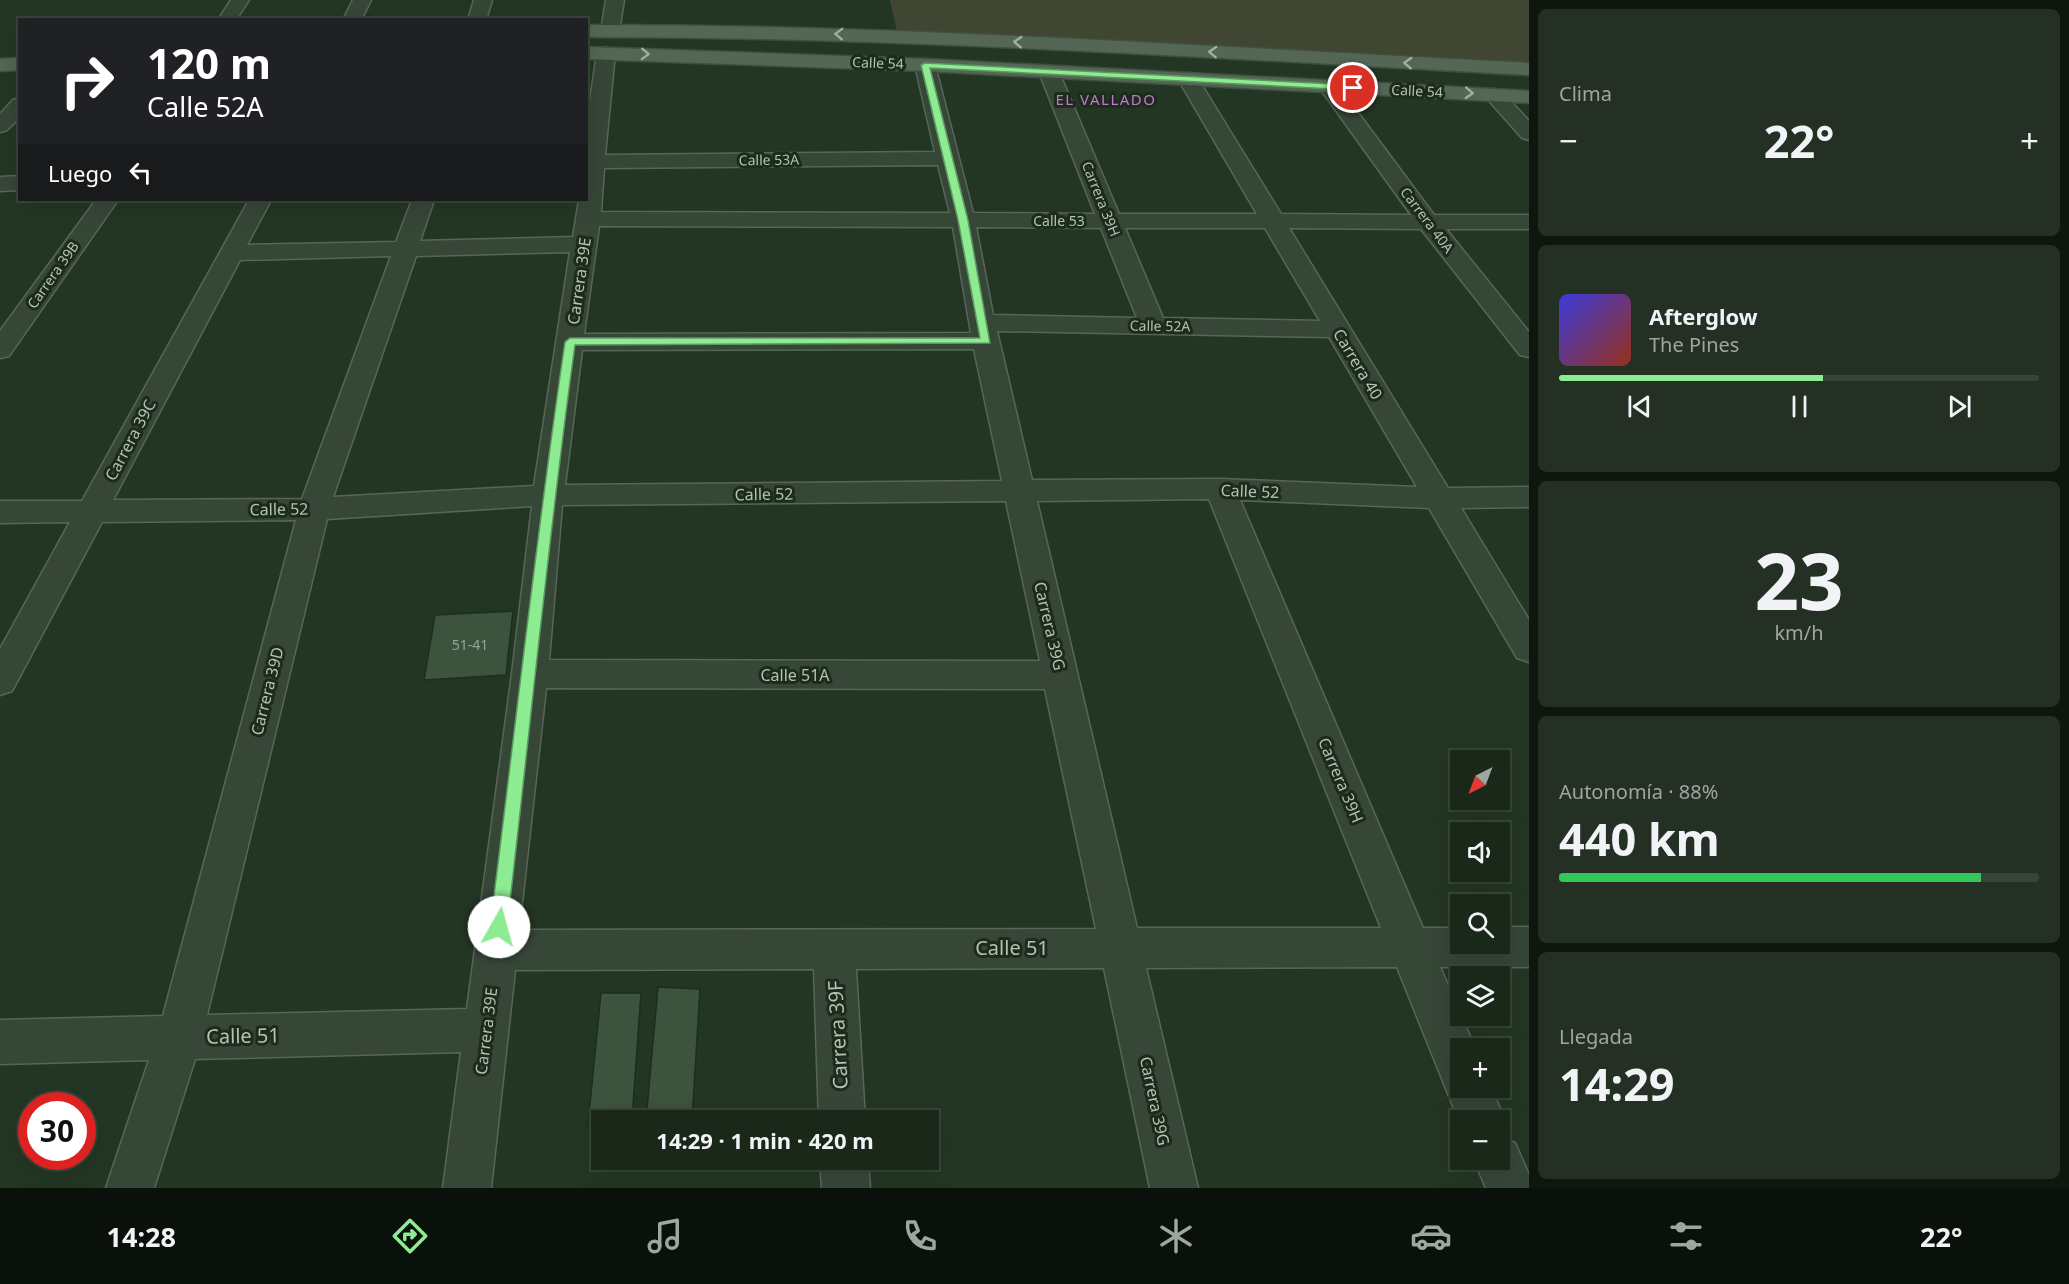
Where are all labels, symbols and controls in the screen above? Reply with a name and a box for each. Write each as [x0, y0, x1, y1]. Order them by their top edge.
one-way arrow [835, 28, 844, 40]
text: 120 m [147, 34, 271, 91]
one-way arrow [1014, 36, 1023, 49]
icon: right [48, 42, 126, 120]
one-way arrow [1208, 46, 1217, 59]
one-way arrow [640, 48, 649, 61]
street label: Calle 54 [852, 52, 904, 73]
one-way arrow [1403, 56, 1412, 69]
pin [1327, 62, 1378, 113]
icon: arrive [1336, 71, 1369, 104]
street label: Calle 54 [1391, 80, 1443, 101]
text: Clima [1559, 80, 1612, 107]
one-way arrow [1465, 87, 1474, 100]
text: Calle 52A [147, 88, 264, 125]
district label: EL VALLADO [1055, 89, 1157, 109]
text: 22° [1764, 110, 1834, 171]
text: − [1559, 118, 1578, 163]
text: + [2020, 118, 2039, 163]
street label: Calle 53A [739, 149, 799, 170]
icon: left [124, 156, 157, 189]
text: Luego [48, 158, 112, 188]
street label: Carrera 39H [1078, 158, 1125, 239]
street label: Carrera 40A [1396, 183, 1458, 257]
street label: Calle 53 [1033, 211, 1085, 230]
street label: Carrera 39E [562, 236, 596, 326]
street label: Carrera 39B [22, 237, 83, 312]
text: Afterglow [1649, 301, 1758, 331]
street label: Calle 52A [1130, 315, 1190, 336]
street label: Carrera 40 [1328, 325, 1388, 403]
text: The Pines [1649, 331, 1739, 358]
icon: previous [1623, 390, 1656, 423]
icon: pause [1783, 390, 1816, 423]
icon: next [1943, 390, 1976, 423]
street label: Carrera 39C [99, 396, 161, 484]
street label: Calle 52 [1220, 479, 1280, 503]
street label: Calle 52 [734, 482, 794, 506]
street label: Calle 52 [249, 497, 309, 521]
text: 23 [1754, 527, 1844, 633]
street label: Carrera 39G [1029, 579, 1071, 673]
text: km/h [1774, 619, 1824, 646]
house number: 51-41 [452, 635, 488, 654]
street label: Carrera 39D [245, 644, 289, 738]
street label: Calle 51A [760, 664, 830, 686]
street label: Carrera 39H [1313, 734, 1369, 826]
north arrow [1450, 750, 1510, 810]
map controls [1450, 750, 1510, 1170]
text: Autonomía · 88% [1559, 778, 1718, 805]
text: 440 km [1559, 808, 1720, 869]
button: sound [1450, 822, 1510, 882]
button: search [1450, 894, 1510, 954]
position arrow [467, 895, 531, 959]
street label: Calle 51 [975, 934, 1049, 961]
button: layers [1450, 966, 1510, 1026]
street label: Carrera 39F [821, 980, 854, 1090]
street label: Carrera 39E [470, 986, 502, 1076]
street label: Calle 51 [206, 1021, 280, 1050]
text: Llegada [1559, 1023, 1633, 1050]
button: + [1450, 1038, 1510, 1098]
text: 14:29 [1559, 1053, 1675, 1114]
street label: Carrera 39G [1135, 1055, 1175, 1147]
speed limit sign: 30 [18, 1092, 96, 1170]
button: − [1450, 1110, 1510, 1170]
text: 14:29 · 1 min · 420 m [656, 1125, 874, 1155]
icon: directions [389, 1215, 431, 1257]
icon: music [644, 1215, 686, 1257]
icon: phone [899, 1215, 941, 1257]
icon: climate [1155, 1215, 1197, 1257]
icon: car [1410, 1215, 1452, 1257]
icon: filters [1665, 1215, 1707, 1257]
text: 14:28 [107, 1218, 176, 1255]
text: 22° [1920, 1218, 1962, 1255]

